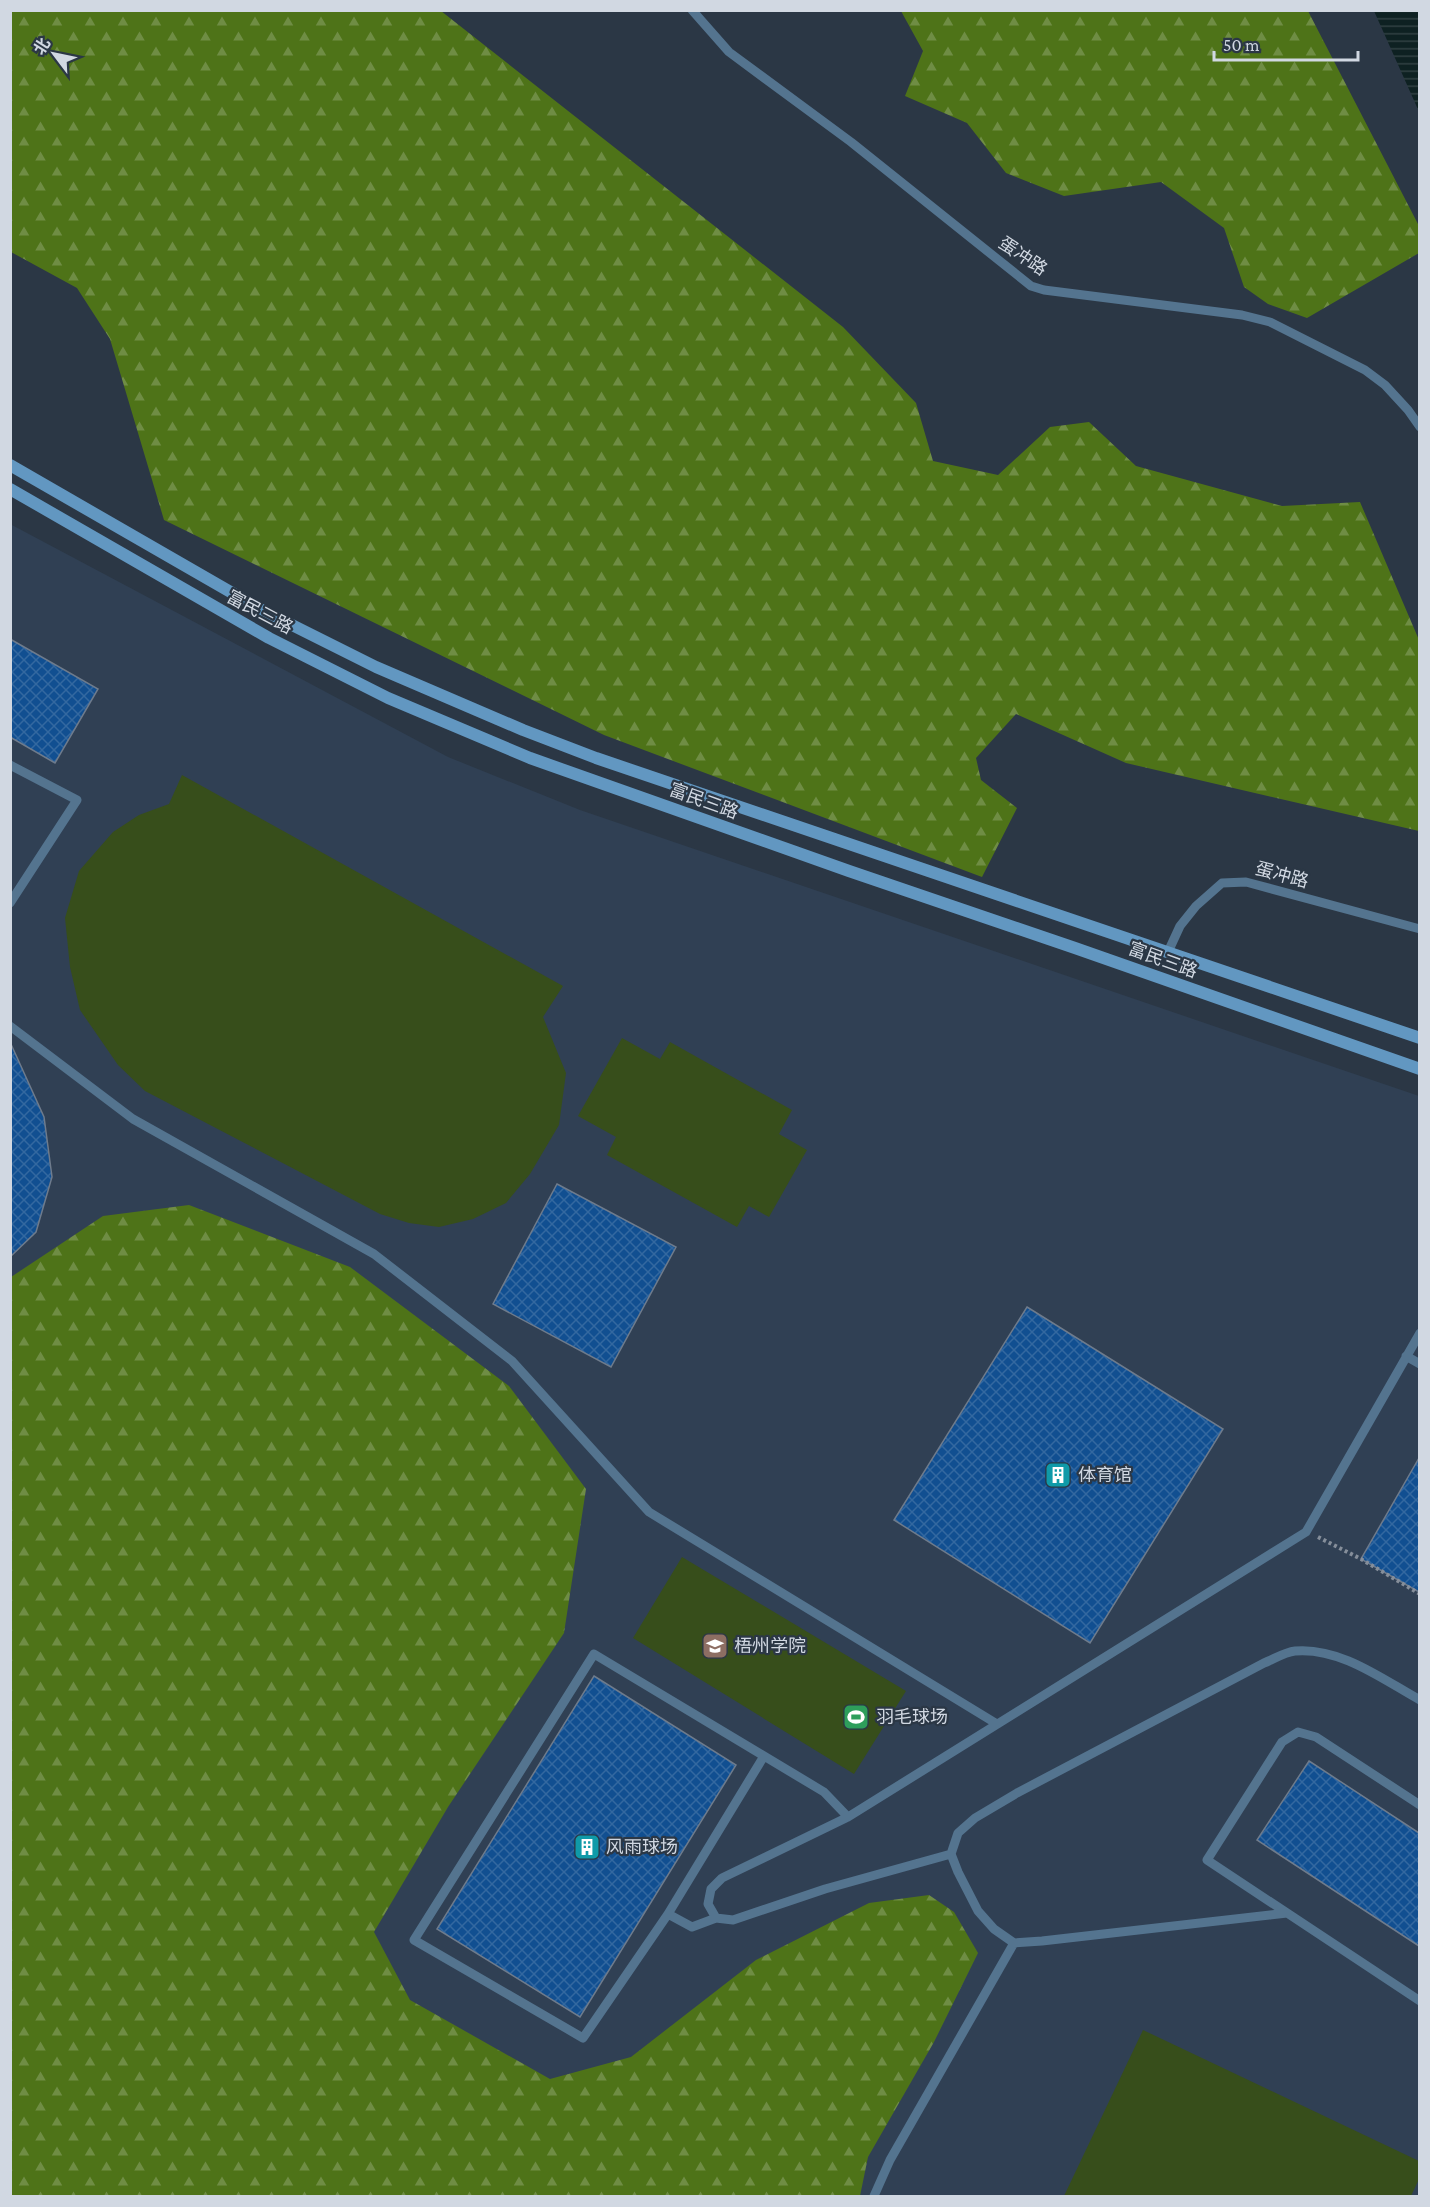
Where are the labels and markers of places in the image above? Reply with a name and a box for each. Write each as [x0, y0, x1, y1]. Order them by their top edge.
building icon: 体育馆 [1043, 1460, 1073, 1490]
place label: 体育馆 [1078, 1465, 1132, 1485]
school or university icon: 梧州学院 [700, 1631, 730, 1661]
place label: 梧州学院 [734, 1636, 806, 1656]
sports icon: 羽毛球场 [841, 1702, 871, 1732]
place label: 羽毛球场 [876, 1707, 948, 1727]
building icon: 风雨球场 [572, 1832, 602, 1862]
place label: 风雨球场 [606, 1837, 678, 1857]

